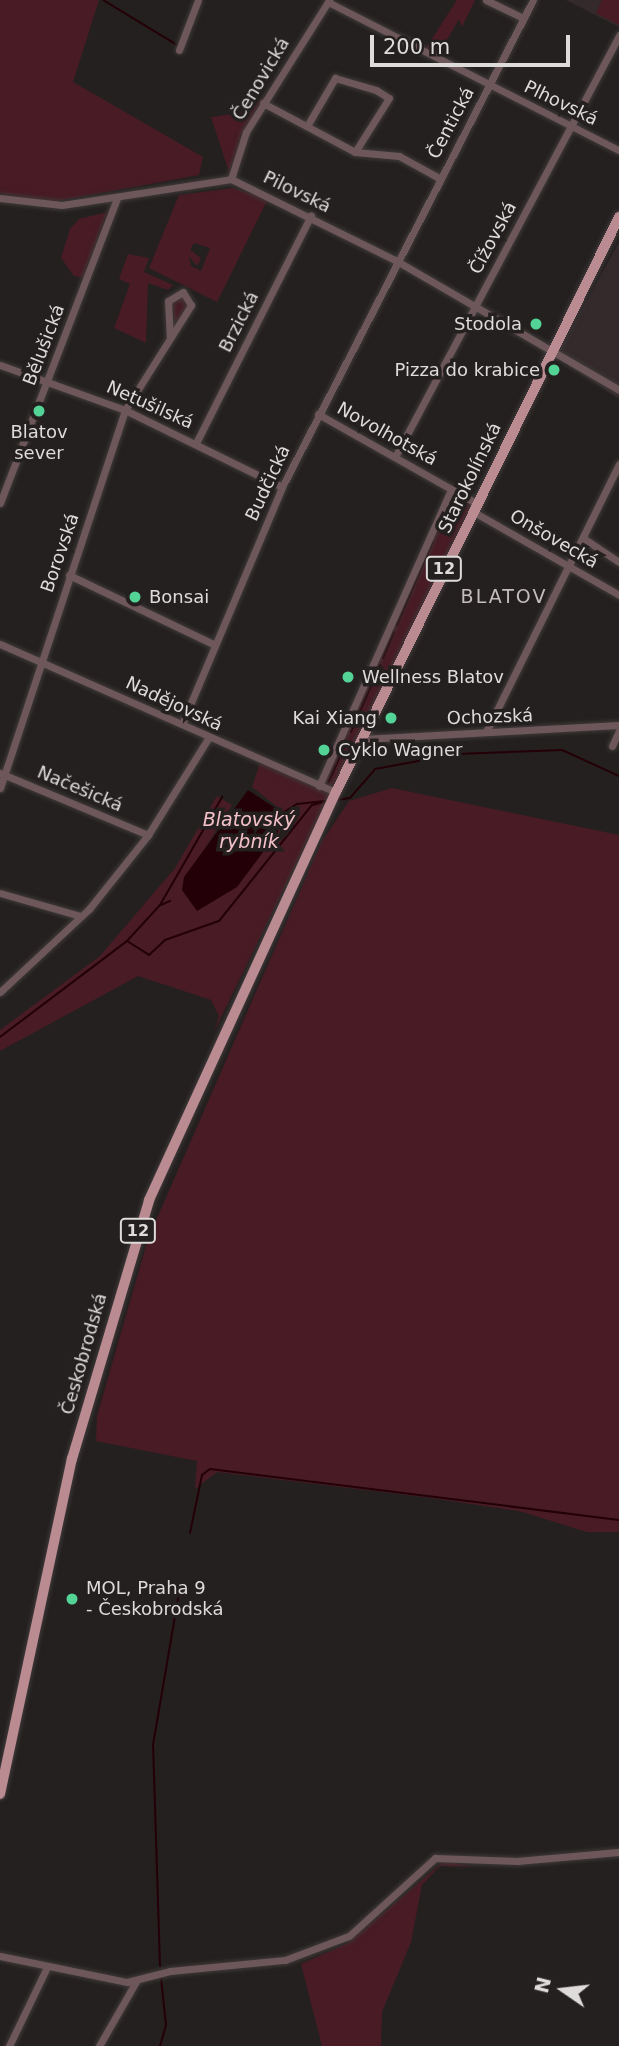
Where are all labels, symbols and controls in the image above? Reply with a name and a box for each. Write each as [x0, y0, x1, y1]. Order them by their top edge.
scale bar [374, 21, 574, 65]
street label: Čenovická [228, 34, 294, 124]
text: 200 m [383, 35, 450, 59]
street label: Plhovská [521, 76, 601, 130]
street label: Čentická [423, 83, 479, 163]
street label: Pilovská [260, 166, 334, 218]
street label: Čížovská [465, 198, 521, 278]
street label: Brzická [215, 288, 263, 356]
street label: Bělušická [19, 301, 69, 389]
place label: Stodola [454, 313, 522, 335]
marker: Stodola [528, 316, 544, 332]
place label: Pizza do krabice [394, 359, 540, 381]
marker: Pizza do krabice [546, 362, 562, 378]
street label: Netušilská [103, 376, 197, 434]
street label: Novolhotská [333, 398, 441, 470]
marker: Blatov sever [31, 403, 47, 419]
street label: Starokolínská [434, 419, 506, 537]
place label: Blatov sever [10, 422, 68, 464]
street label: Budčická [241, 442, 295, 524]
street label: Onšovecká [506, 505, 602, 573]
street label: Borovská [36, 510, 84, 596]
road number: 12 [425, 556, 463, 582]
place label: Bonsai [149, 586, 209, 608]
district label: BLATOV [461, 586, 547, 608]
marker: Bonsai [127, 589, 143, 605]
place label: Wellness Blatov [362, 666, 504, 688]
marker: Wellness Blatov [340, 669, 356, 685]
street label: Nadějovská [122, 672, 226, 736]
street label: Ochozská [446, 705, 534, 729]
place label: Kai Xiang [293, 707, 377, 729]
marker: Kai Xiang [383, 710, 399, 726]
place label: Cyklo Wagner [338, 739, 462, 761]
marker: Cyklo Wagner [316, 742, 332, 758]
street label: Načešická [34, 761, 126, 817]
water label: Blatovský rybník [203, 809, 295, 853]
road number: 12 [119, 1218, 157, 1244]
street label: Českobrodská [56, 1291, 112, 1417]
place label: MOL, Praha 9 - Českobrodská [86, 1578, 223, 1620]
marker: MOL, Praha 9 - Českobrodská [64, 1591, 80, 1607]
north arrow [528, 1955, 598, 2025]
text: N [530, 1975, 555, 1995]

